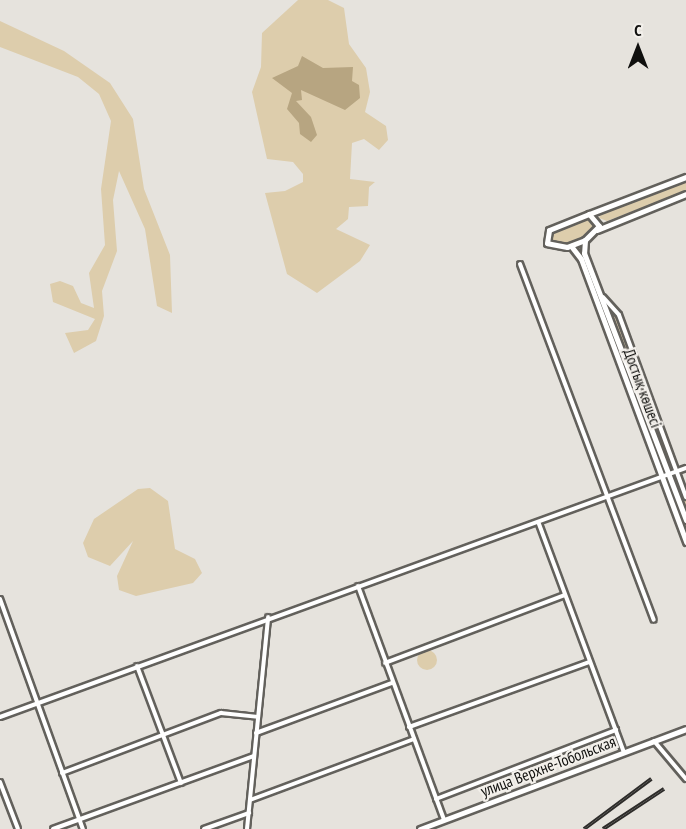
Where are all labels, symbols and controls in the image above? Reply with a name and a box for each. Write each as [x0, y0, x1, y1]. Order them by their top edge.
north arrow [608, 18, 668, 78]
text: С [634, 20, 642, 40]
street label: Достық көшесі [620, 346, 666, 430]
street label: улица Верхне-Тобольская [478, 731, 618, 801]

